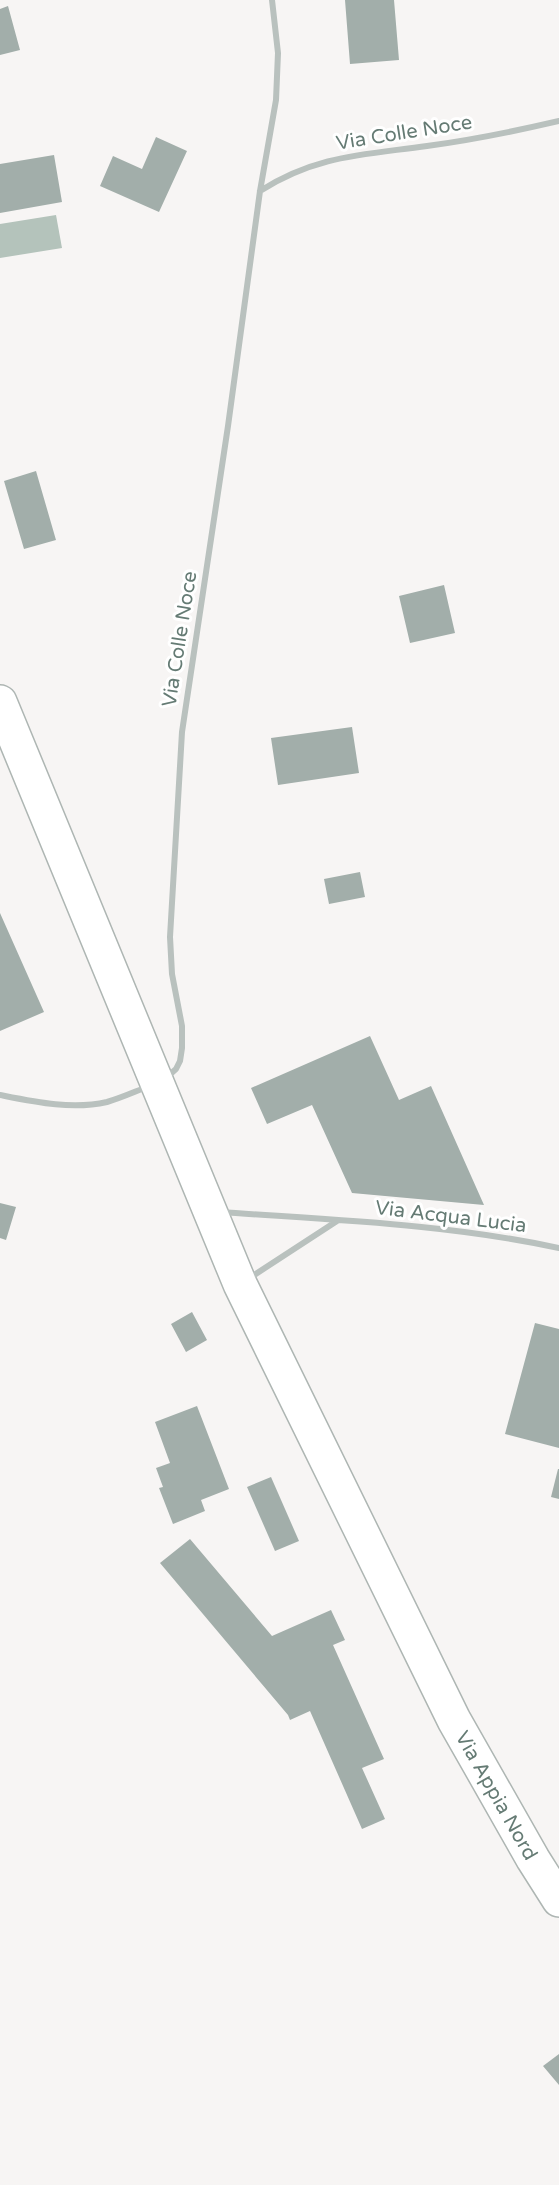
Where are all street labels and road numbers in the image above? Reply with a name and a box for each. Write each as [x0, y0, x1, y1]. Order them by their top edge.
street label: Via Colle Noce [335, 110, 474, 156]
street label: Via Colle Noce [157, 570, 203, 709]
street label: Via Acqua Lucia [374, 1196, 528, 1238]
street label: Via Appia Nord [450, 1727, 542, 1865]

